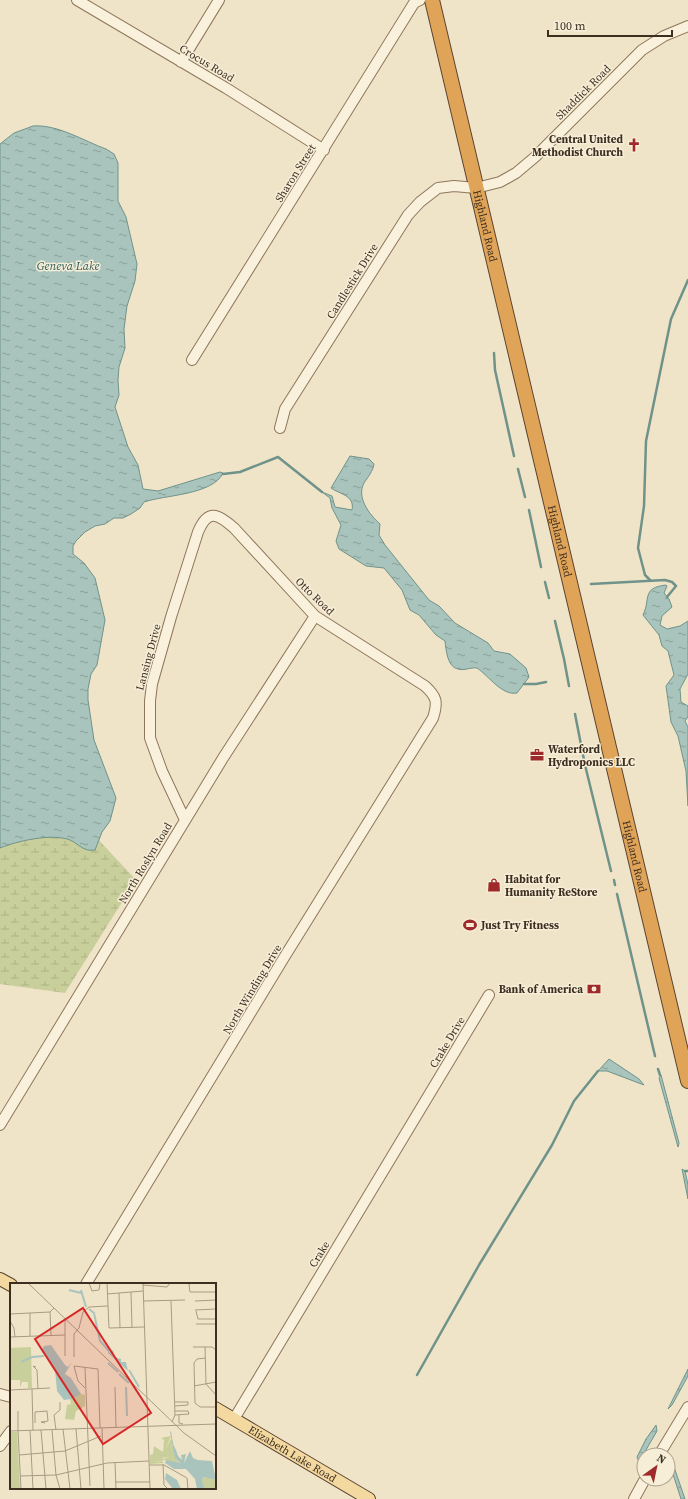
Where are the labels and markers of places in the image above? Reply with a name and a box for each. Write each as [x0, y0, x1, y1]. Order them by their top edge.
place label: Central United Methodist Church [532, 132, 623, 160]
church icon: Central United Methodist Church [626, 137, 642, 153]
place label: Waterford Hydroponics LLC [548, 742, 635, 770]
office icon: Waterford Hydroponics LLC [529, 747, 545, 763]
place label: Habitat for Humanity ReStore [505, 872, 598, 900]
shop icon: Habitat for Humanity ReStore [486, 877, 502, 893]
sports icon: Just Try Fitness [462, 917, 478, 933]
place label: Just Try Fitness [480, 918, 559, 933]
bank icon: Bank of America [586, 981, 602, 997]
place label: Bank of America [499, 982, 583, 997]

